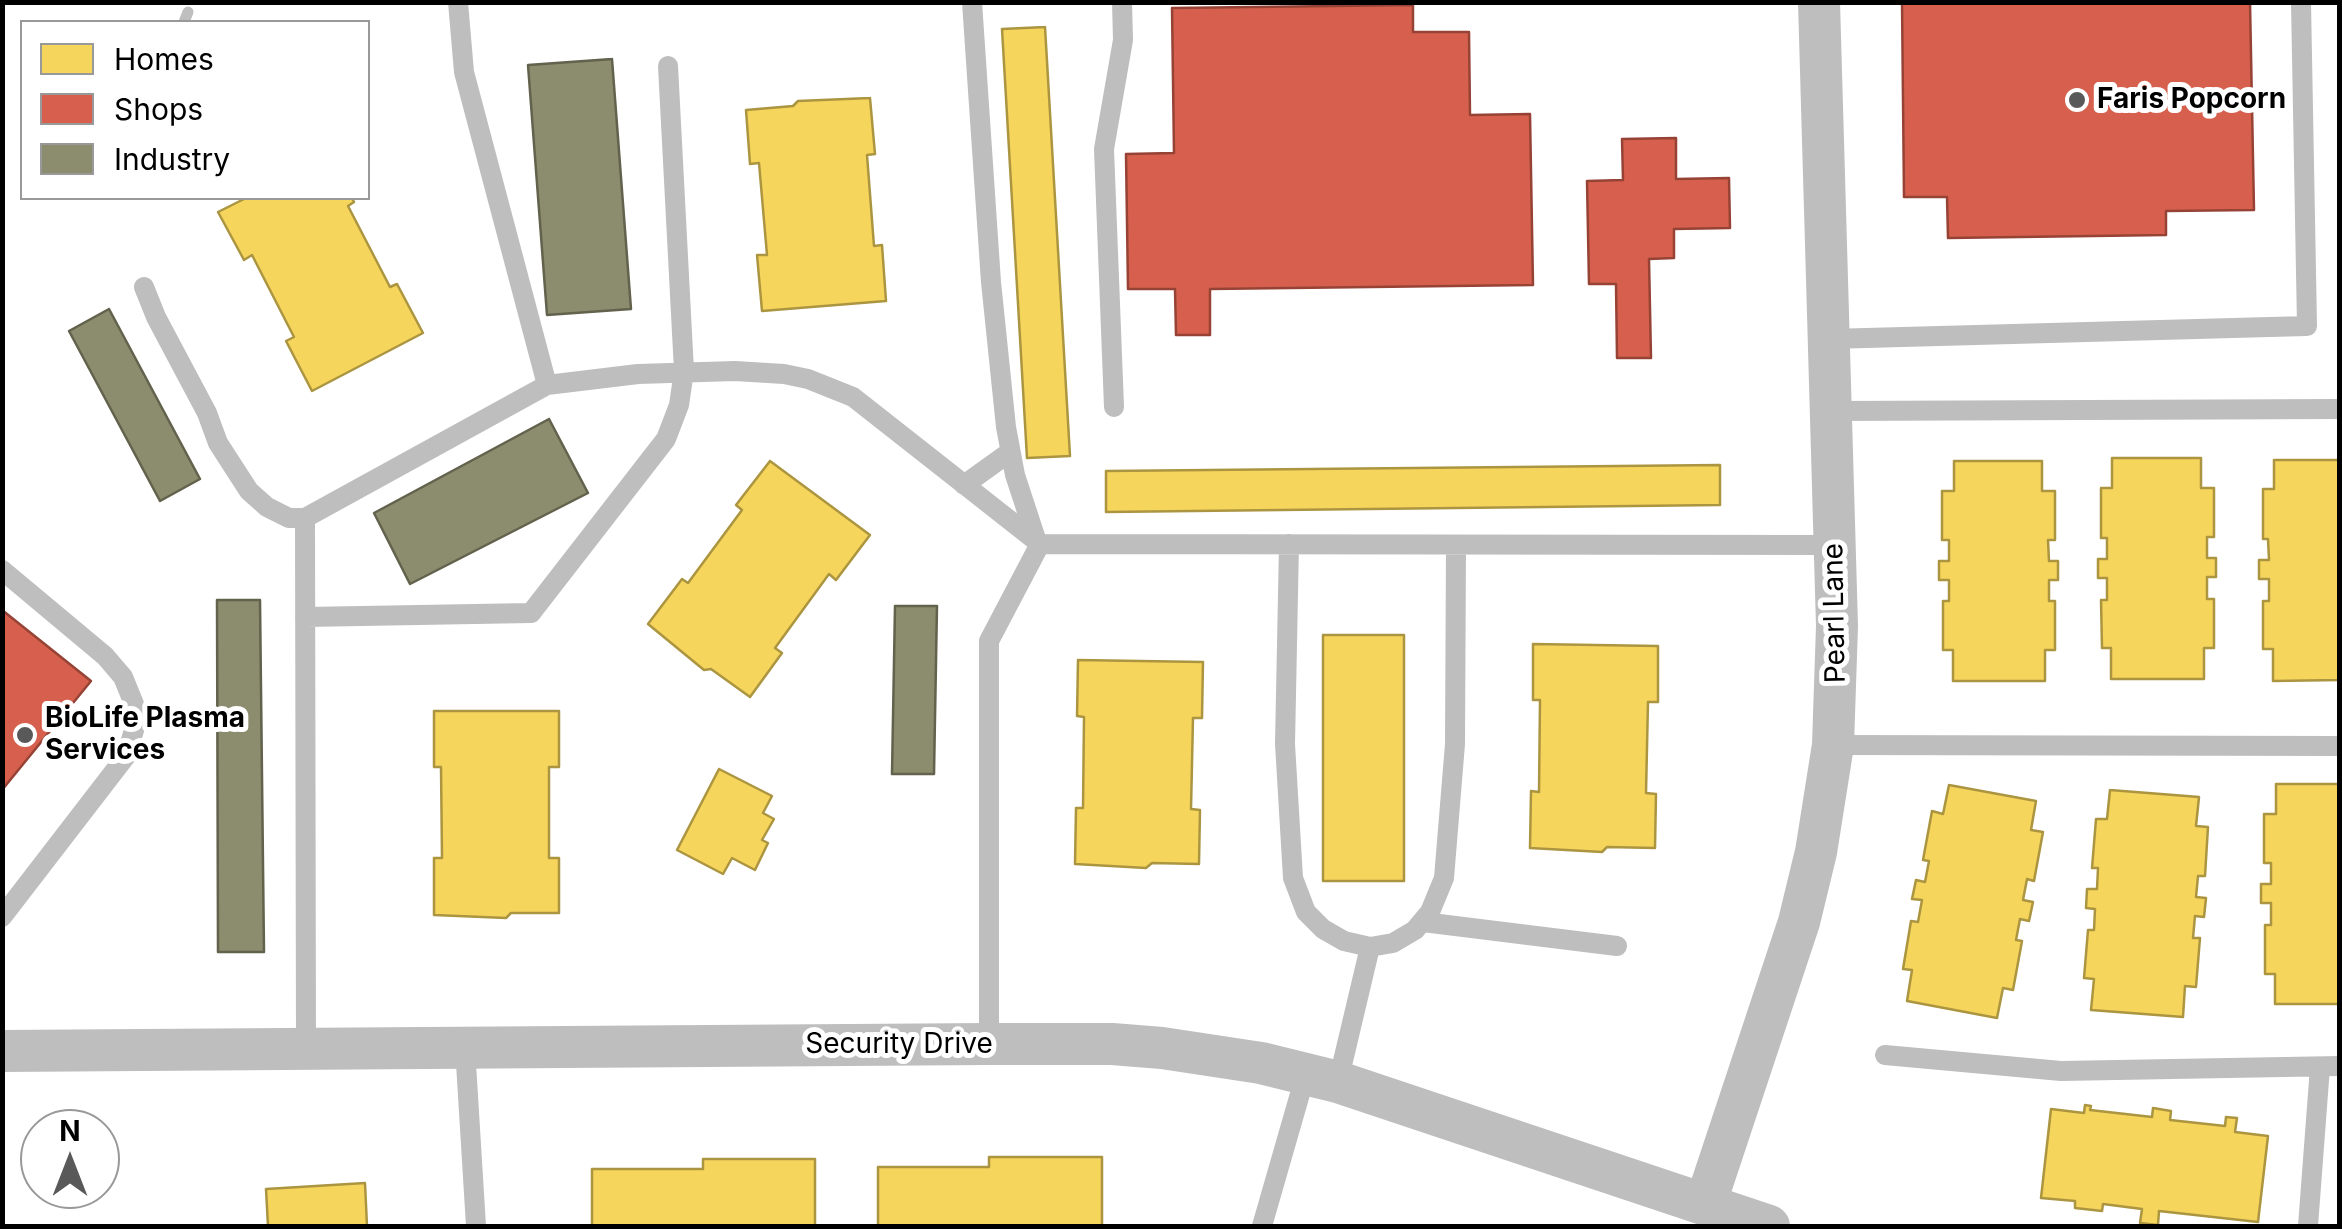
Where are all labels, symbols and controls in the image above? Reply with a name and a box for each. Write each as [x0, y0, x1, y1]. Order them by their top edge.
legend [20, 20, 370, 200]
text: Homes [114, 41, 214, 77]
place label: Faris Popcorn [2097, 83, 2286, 117]
marker: Faris Popcorn [2066, 89, 2088, 111]
text: Shops [114, 91, 203, 127]
text: Industry [114, 141, 230, 177]
street label: Pearl Lane [1817, 543, 1853, 683]
place label: BioLife Plasma Services [45, 702, 245, 768]
marker: BioLife Plasma Services [14, 724, 36, 746]
street label: Security Drive [805, 1028, 993, 1062]
north arrow [20, 1109, 120, 1209]
text: N [59, 1114, 81, 1148]

